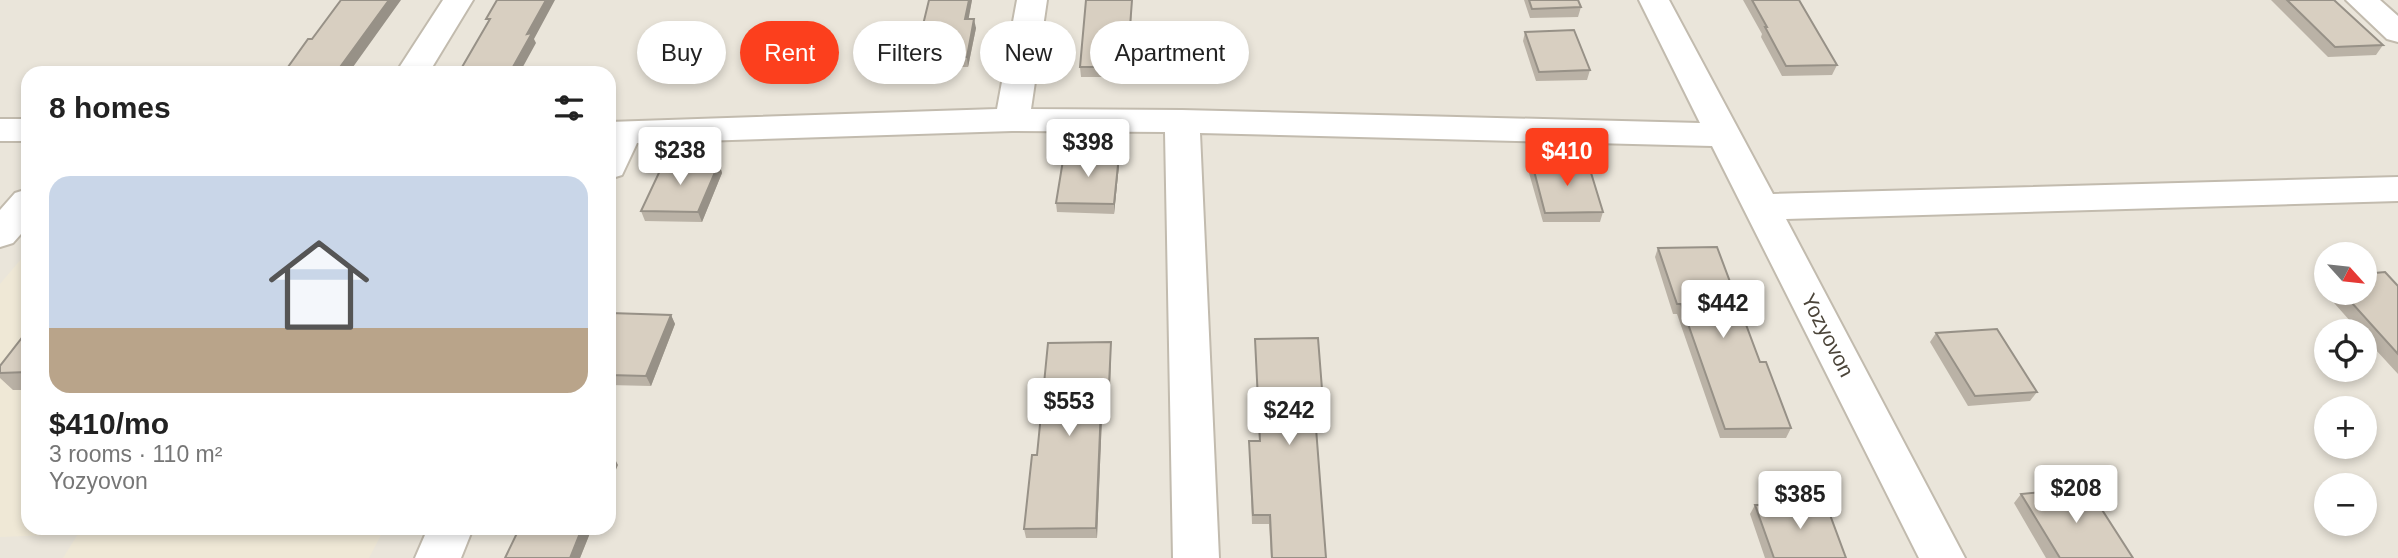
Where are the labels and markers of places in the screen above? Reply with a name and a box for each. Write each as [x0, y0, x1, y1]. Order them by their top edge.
pin: $398 [1047, 120, 1129, 179]
pin: $238 [639, 128, 721, 187]
pin: $410 [1526, 128, 1608, 188]
pin: $442 [1682, 280, 1764, 340]
pin: $553 [1028, 378, 1110, 438]
pin: $242 [1248, 388, 1330, 447]
pin: $208 [2035, 466, 2117, 525]
pin: $385 [1759, 472, 1841, 531]

